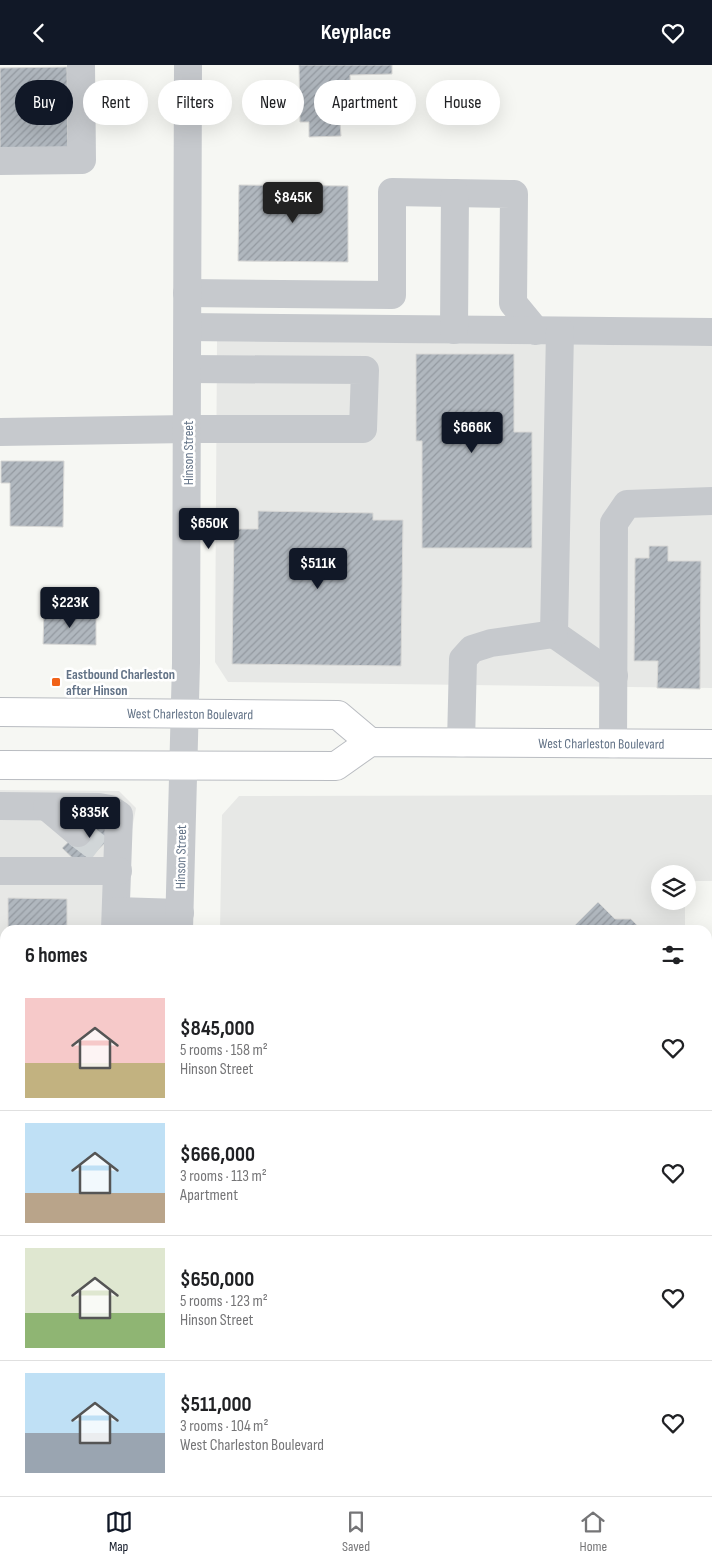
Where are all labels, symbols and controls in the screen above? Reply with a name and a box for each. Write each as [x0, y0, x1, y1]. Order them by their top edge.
icon: back [25, 19, 53, 47]
text: Keyplace [321, 19, 391, 46]
icon: heart [659, 19, 687, 47]
chip: Buy [15, 80, 73, 125]
chip: Rent [83, 80, 148, 125]
chip: Filters [158, 80, 232, 125]
chip: New [242, 80, 304, 125]
chip: Apartment [314, 80, 416, 125]
chip: House [426, 80, 500, 125]
pin: $845K [258, 181, 328, 224]
text: $845K [274, 188, 312, 207]
pin: $666K [437, 411, 507, 454]
text: $666K [453, 418, 491, 437]
street label: Hinson Street [180, 421, 197, 485]
pin: $650K [174, 507, 244, 550]
text: $650K [190, 514, 228, 533]
pin: $511K [283, 547, 353, 590]
text: $511K [300, 554, 336, 573]
pin: $223K [35, 587, 105, 629]
text: $223K [51, 593, 89, 612]
place label: Eastbound Charleston after Hinson [66, 666, 175, 699]
marker: Eastbound Charleston after Hinson [50, 676, 62, 688]
street label: West Charleston Boulevard [127, 705, 253, 723]
street label: West Charleston Boulevard [538, 734, 665, 752]
pin: $835K [55, 797, 125, 839]
text: $835K [71, 803, 109, 822]
street label: Hinson Street [172, 825, 190, 889]
map controls [651, 865, 696, 910]
button: layers [651, 865, 696, 910]
icon: filters [659, 941, 687, 969]
text: 6 homes [25, 943, 88, 968]
text: $845,000 [180, 1016, 255, 1041]
icon: home [65, 1018, 125, 1078]
icon: heart [659, 1034, 687, 1062]
text: 5 rooms · 158 m² [180, 1041, 268, 1060]
text: Hinson Street [180, 1060, 254, 1079]
text: $666,000 [180, 1142, 255, 1167]
icon: home [65, 1143, 125, 1203]
icon: heart [659, 1159, 687, 1187]
text: 3 rooms · 113 m² [180, 1167, 267, 1186]
text: Apartment [180, 1186, 238, 1205]
text: $650,000 [180, 1267, 254, 1292]
icon: home [65, 1268, 125, 1328]
icon: heart [659, 1284, 687, 1312]
text: 5 rooms · 123 m² [180, 1292, 268, 1311]
text: Hinson Street [180, 1311, 254, 1330]
text: $511,000 [180, 1392, 252, 1417]
icon: home [65, 1393, 125, 1453]
icon: heart [659, 1409, 687, 1437]
text: 3 rooms · 104 m² [180, 1417, 268, 1436]
text: West Charleston Boulevard [180, 1436, 324, 1455]
tab: Map [105, 1508, 133, 1555]
tab: Saved [342, 1508, 370, 1555]
tab: Home [579, 1508, 607, 1555]

